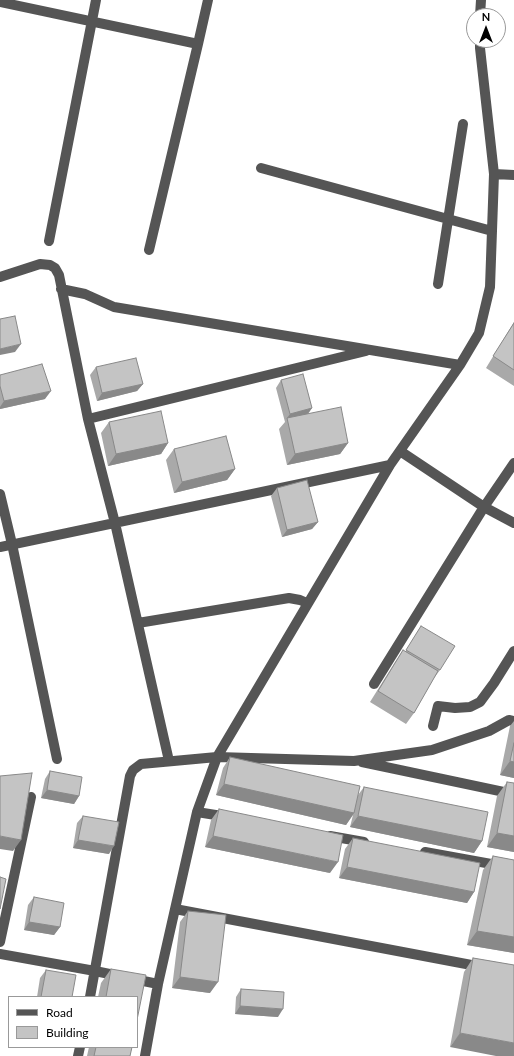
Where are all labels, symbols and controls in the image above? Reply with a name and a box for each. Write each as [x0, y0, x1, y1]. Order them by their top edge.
north arrow [466, 8, 506, 48]
text: N [482, 10, 490, 23]
legend [8, 996, 138, 1048]
text: Road [46, 1005, 73, 1020]
text: Building [46, 1025, 89, 1040]

